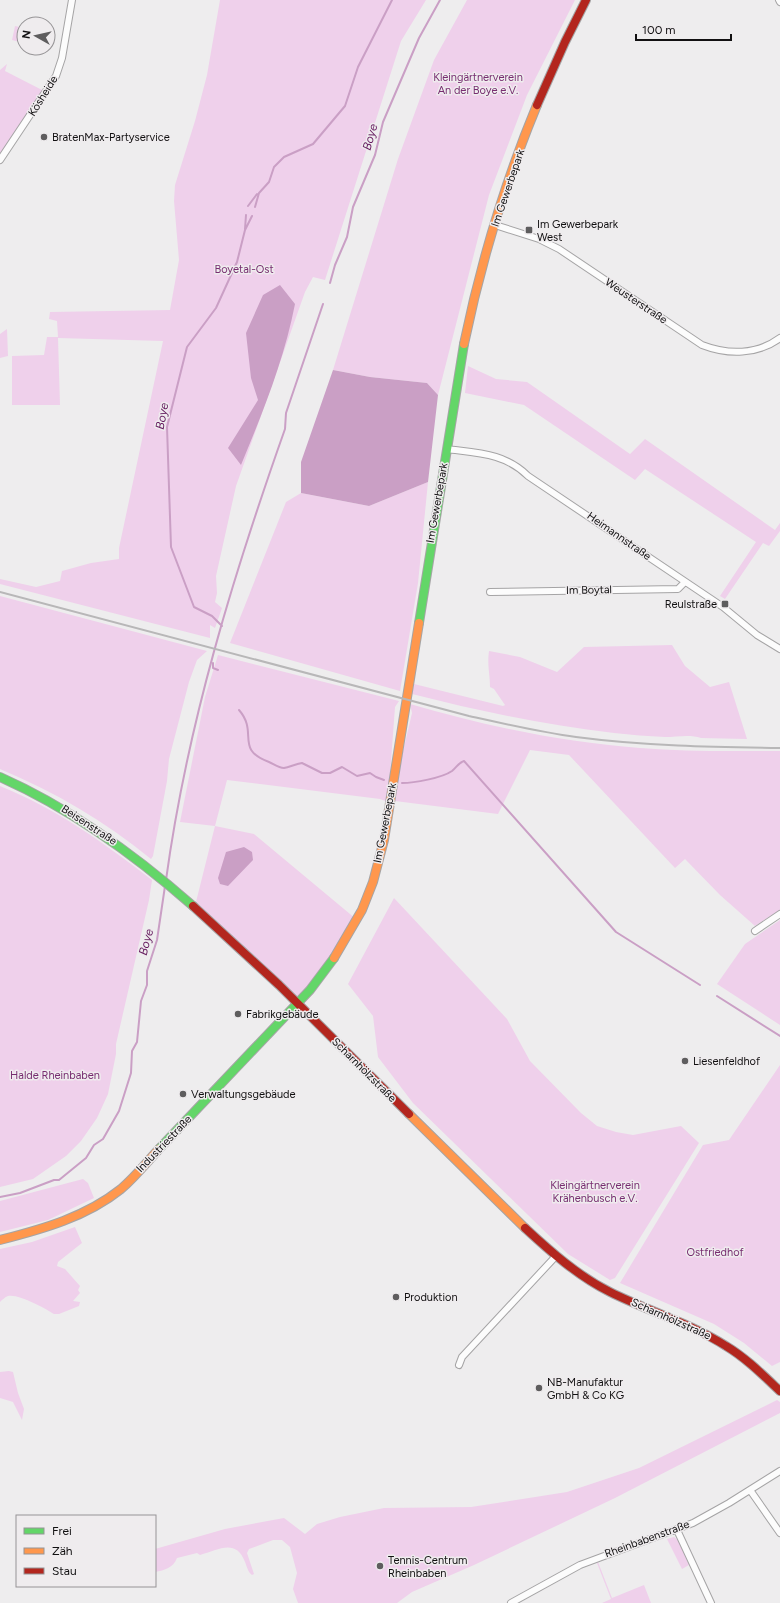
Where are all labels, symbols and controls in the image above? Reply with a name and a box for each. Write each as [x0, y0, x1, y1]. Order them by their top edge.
north arrow [16, 16, 56, 56]
scale bar [636, 16, 731, 42]
text: 100 m [642, 23, 676, 37]
text: N [20, 30, 34, 40]
park label: Kleingärtnerverein An der Boye e.V. [433, 71, 523, 97]
street label: Kösheide [25, 73, 61, 119]
water label: Boye [360, 122, 381, 152]
place label: BratenMax-Partyservice [52, 131, 170, 144]
marker: BratenMax-Partyservice [39, 132, 49, 142]
street label: Im Gewerbepark [489, 147, 528, 228]
place label: Im Gewerbepark West [537, 218, 619, 244]
marker: Im Gewerbepark West [524, 225, 534, 235]
park label: Boyetal-Ost [214, 263, 274, 276]
street label: Weusterstraße [602, 275, 670, 327]
water label: Boye [153, 401, 171, 430]
street label: Im Gewerbepark [424, 461, 451, 544]
street label: Heimannstraße [585, 509, 653, 563]
street label: Im Boytal [566, 583, 612, 597]
place label: Reulstraße [665, 598, 717, 611]
marker: Reulstraße [720, 599, 730, 609]
street label: Im Gewerbepark [371, 781, 399, 864]
street label: Beisenstraße [59, 802, 119, 848]
water label: Boye [136, 927, 156, 957]
place label: Fabrikgebäude [246, 1008, 319, 1021]
marker: Fabrikgebäude [233, 1009, 243, 1019]
street label: Scharnhölzstraße [329, 1035, 399, 1105]
place label: Liesenfeldhof [693, 1055, 761, 1068]
marker: Liesenfeldhof [680, 1056, 690, 1066]
park label: Halde Rheinbaben [10, 1069, 100, 1082]
place label: Verwaltungsgebäude [191, 1088, 296, 1101]
marker: Verwaltungsgebäude [178, 1089, 188, 1099]
street label: Industriestraße [134, 1113, 194, 1175]
park label: Kleingärtnerverein Krähenbusch e.V. [550, 1179, 640, 1205]
park label: Ostfriedhof [686, 1246, 745, 1259]
place label: Produktion [404, 1291, 458, 1304]
marker: Produktion [391, 1292, 401, 1302]
street label: Scharnhölzstraße [629, 1296, 713, 1342]
place label: NB-Manufaktur GmbH & Co KG [547, 1376, 624, 1402]
marker: NB-Manufaktur GmbH & Co KG [534, 1383, 544, 1393]
legend [16, 1515, 156, 1587]
street label: Rheinbabenstraße [603, 1518, 691, 1560]
text: Frei [52, 1524, 72, 1538]
text: Zäh [52, 1544, 73, 1558]
place label: Tennis-Centrum Rheinbaben [388, 1554, 467, 1580]
marker: Tennis-Centrum Rheinbaben [375, 1561, 385, 1571]
text: Stau [52, 1564, 77, 1578]

